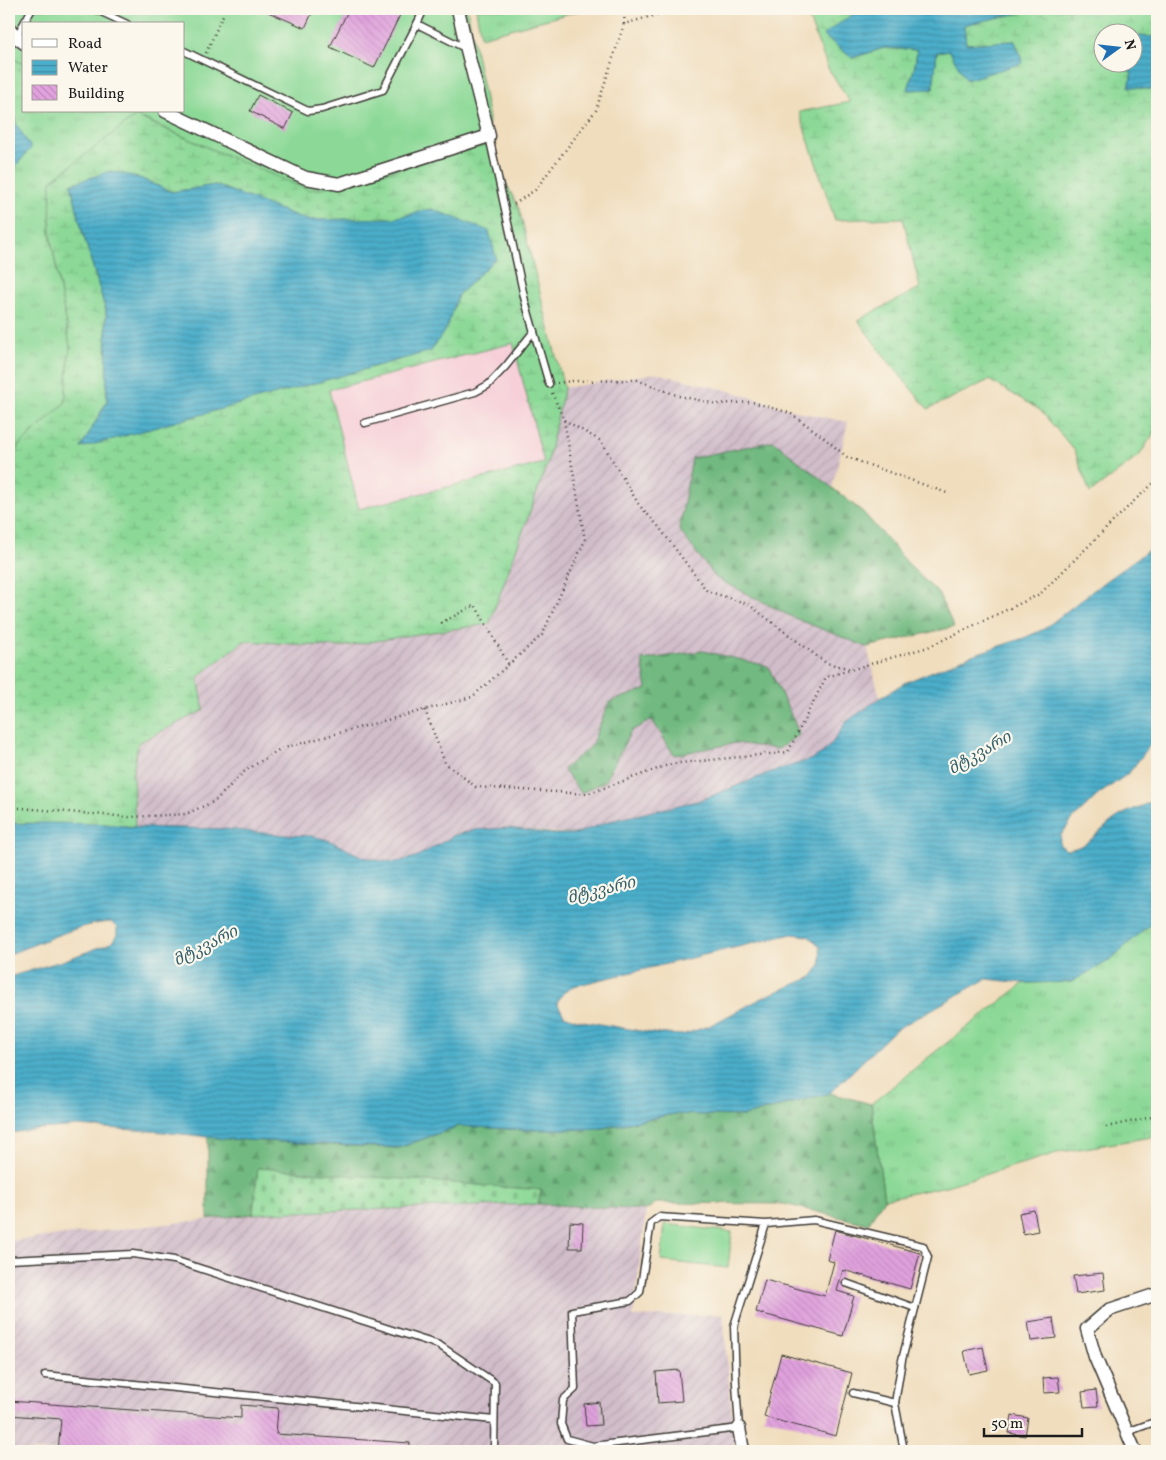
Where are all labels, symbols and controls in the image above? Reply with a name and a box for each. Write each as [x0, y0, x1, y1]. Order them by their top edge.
legend [22, 22, 185, 112]
north arrow [1094, 22, 1144, 72]
text: Road [68, 34, 102, 55]
text: N [1119, 38, 1140, 52]
text: Water [68, 58, 108, 79]
text: Building [68, 84, 125, 105]
water label: მტკვარი [944, 726, 1016, 781]
water label: მტკვარი [565, 872, 639, 910]
water label: მტკვარი [170, 921, 243, 972]
scale bar [984, 1405, 1081, 1437]
text: 50 m [991, 1414, 1023, 1435]

